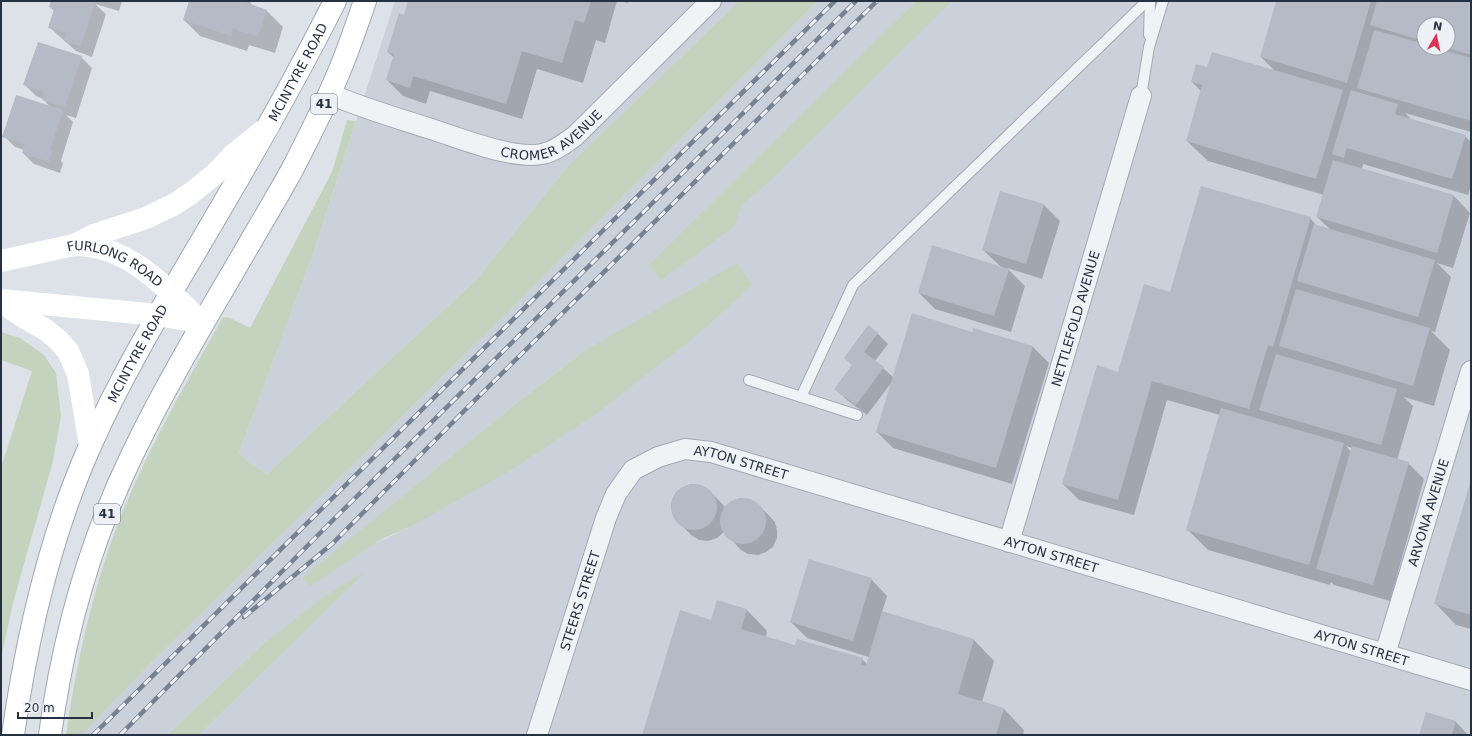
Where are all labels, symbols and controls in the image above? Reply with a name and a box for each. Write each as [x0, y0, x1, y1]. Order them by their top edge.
north arrow [1416, 16, 1456, 56]
text: N [1432, 19, 1443, 34]
street label: MCINTYRE ROAD [265, 21, 331, 124]
road number: 41 [311, 94, 337, 114]
street label: CROMER AVENUE [499, 107, 605, 163]
street label: FURLONG ROAD [65, 238, 166, 290]
street label: NETTLEFOLD AVENUE [1048, 249, 1103, 388]
street label: MCINTYRE ROAD [105, 302, 171, 405]
street label: AYTON STREET [693, 443, 790, 483]
street label: ARVONA AVENUE [1405, 457, 1452, 568]
road number: 41 [94, 504, 120, 524]
street label: AYTON STREET [1002, 533, 1100, 576]
street label: STEERS STREET [557, 549, 603, 652]
street label: AYTON STREET [1313, 626, 1411, 669]
scale bar [18, 694, 92, 720]
text: 20 m [24, 701, 55, 715]

